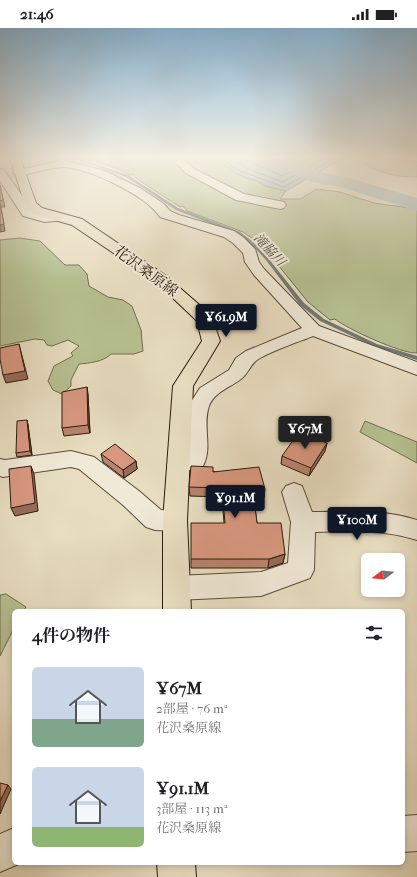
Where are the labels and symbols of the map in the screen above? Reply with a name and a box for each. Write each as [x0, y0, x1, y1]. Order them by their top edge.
water label: 滝脇川 [251, 230, 290, 270]
street label: 花沢桑原線 [110, 242, 182, 300]
pin: ¥61.9M [193, 304, 259, 338]
pin: ¥67M [281, 416, 329, 450]
pin: ¥91.1M [202, 485, 268, 519]
pin: ¥100M [329, 507, 385, 541]
north arrow [361, 553, 405, 597]

